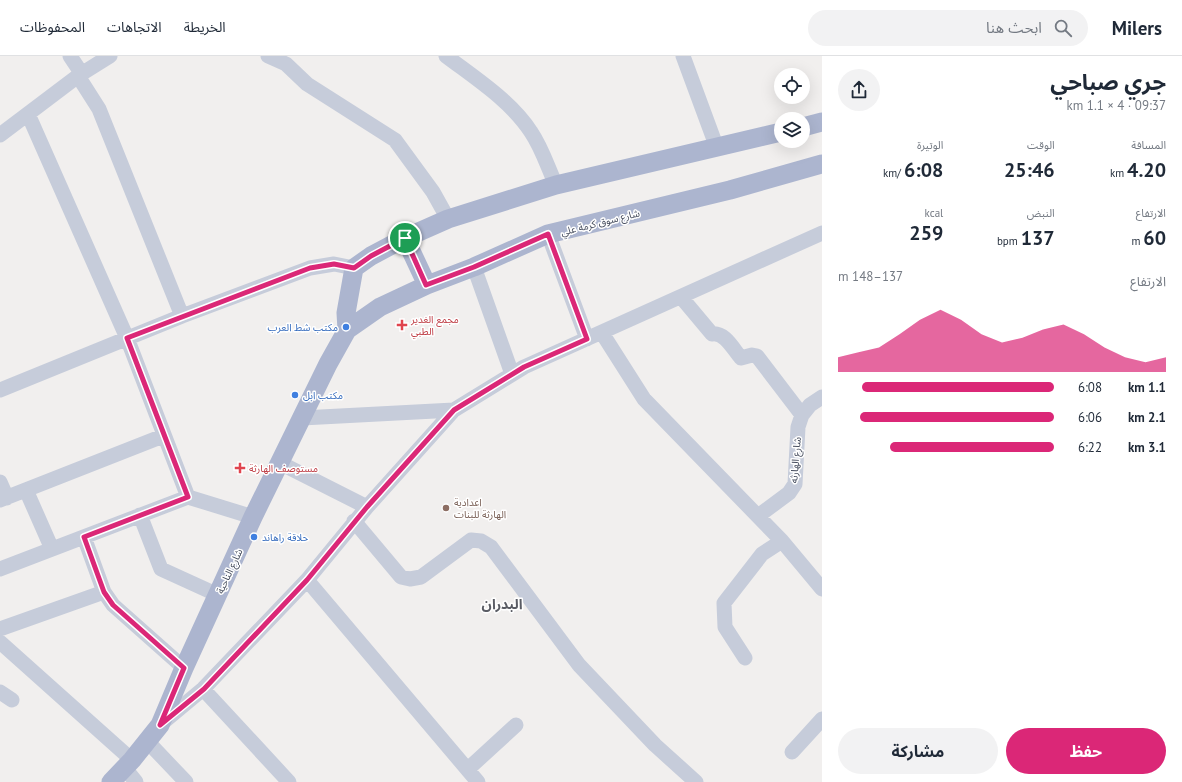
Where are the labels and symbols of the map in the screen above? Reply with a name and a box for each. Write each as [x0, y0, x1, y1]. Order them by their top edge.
street label: شارع سوق كرمة علي [559, 206, 641, 240]
pin [388, 221, 422, 255]
place label: مجمع الغدير الطبي [410, 313, 459, 339]
marker: مجمع الغدير الطبي [396, 319, 408, 331]
place label: مكتب شط العرب [267, 321, 338, 334]
marker: مكتب شط العرب [341, 322, 351, 332]
place label: مكتب ابل [303, 389, 343, 402]
marker: مكتب ابل [290, 390, 300, 400]
street label: شارع الهارثه [787, 436, 805, 484]
marker: مستوصف الهارثة [234, 462, 246, 474]
place label: مستوصف الهارثة [249, 462, 318, 475]
place label: اعدادية الهارثة للبنات [454, 496, 506, 521]
marker: اعدادية الهارثة للبنات [441, 503, 451, 513]
place label: حلاقة راهاند [262, 531, 308, 544]
marker: حلاقة راهاند [249, 532, 259, 542]
street label: شارع الناحية [213, 547, 246, 596]
district label: البدران [482, 595, 523, 613]

